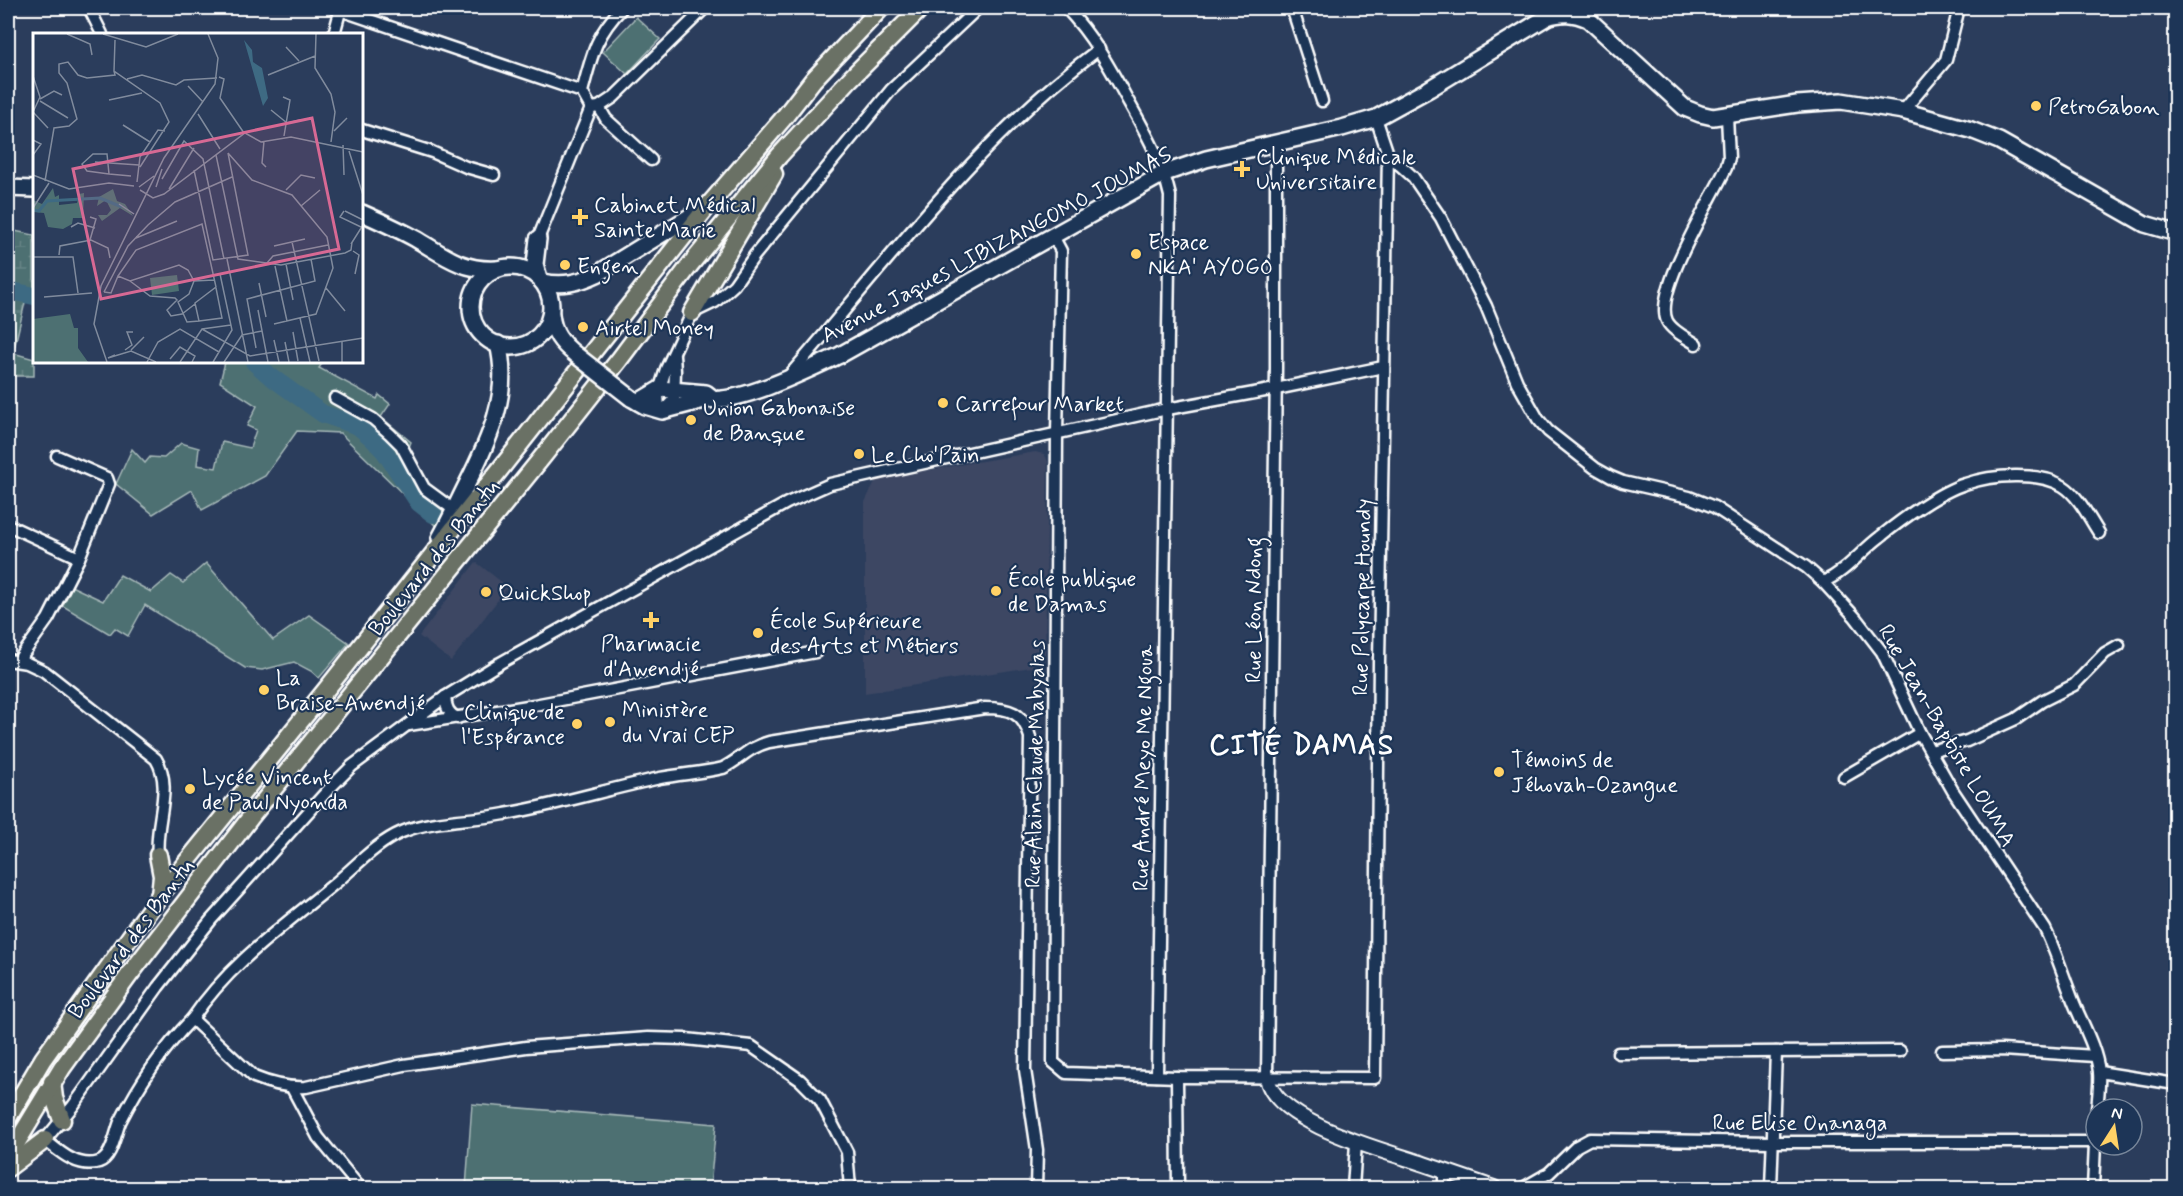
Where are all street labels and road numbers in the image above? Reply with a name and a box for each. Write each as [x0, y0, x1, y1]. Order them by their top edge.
street label: Avenue Jaques LIBIZANGOMO JOUMAS [817, 141, 1177, 350]
street label: Boulevard des Bantu [363, 474, 506, 642]
street label: Rue Polycarpe Houndy [1347, 498, 1379, 696]
street label: Rue Léon Ndong [1241, 537, 1272, 683]
street label: Rue Jean-Baptiste LOUMA [1871, 620, 2022, 852]
street label: Rue Alain Claude Mabyalas [1020, 639, 1052, 888]
street label: Rue André Meyo Me Ngoua [1128, 644, 1163, 892]
street label: Boulevard des Bantu [62, 854, 201, 1025]
street label: Rue Elise Onanaga [1713, 1110, 1887, 1141]

